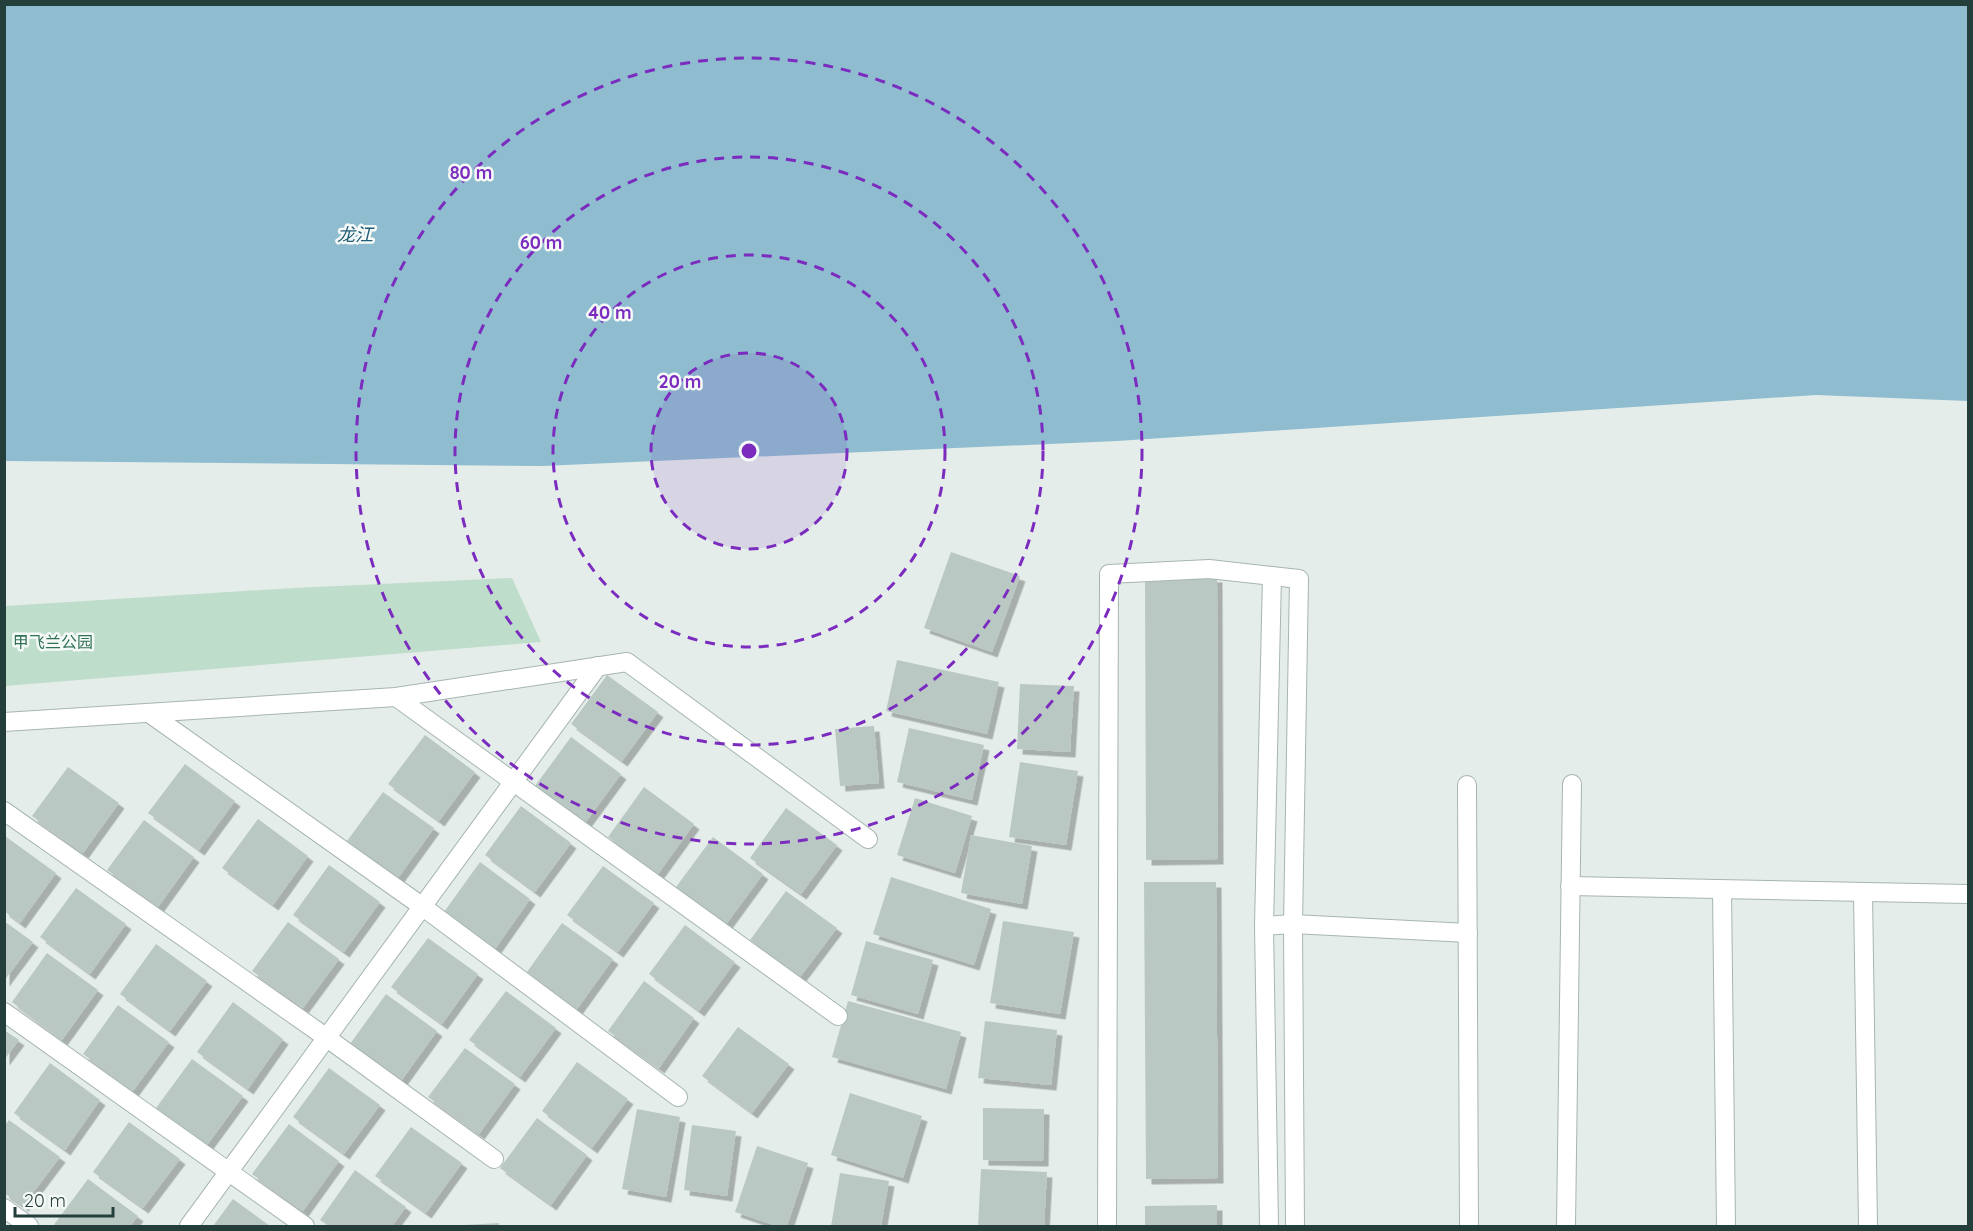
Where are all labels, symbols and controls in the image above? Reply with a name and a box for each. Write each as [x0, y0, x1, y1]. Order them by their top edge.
text: 80 m [450, 161, 492, 184]
water label: 龙江 [337, 223, 375, 246]
text: 60 m [520, 231, 562, 254]
text: 40 m [588, 301, 632, 324]
text: 20 m [659, 370, 701, 393]
centre of rings [739, 441, 759, 461]
park label: 甲飞兰公园 [13, 632, 93, 652]
scale bar [15, 1180, 112, 1218]
text: 20 m [24, 1189, 66, 1212]

